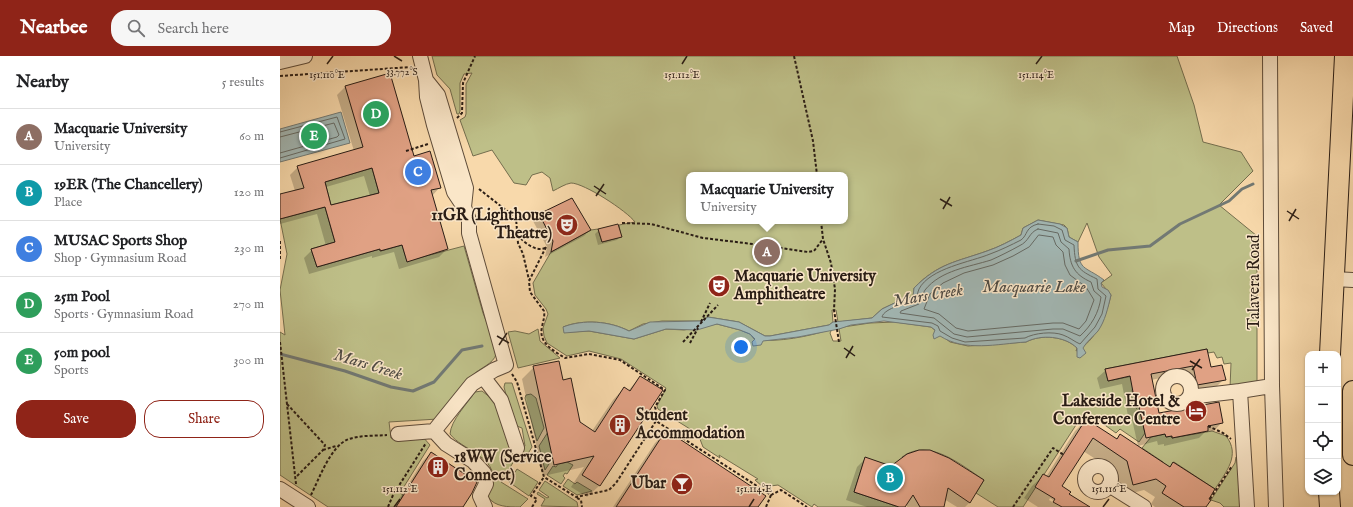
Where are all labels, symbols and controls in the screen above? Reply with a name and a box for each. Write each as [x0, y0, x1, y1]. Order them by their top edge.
search box [111, 10, 391, 46]
text: Nearbee [20, 16, 87, 40]
icon: search [125, 17, 147, 39]
text: Search here [157, 19, 229, 38]
text: Map [1168, 19, 1195, 37]
text: Directions [1217, 19, 1278, 37]
text: Saved [1300, 19, 1333, 37]
text: 33.772°S [386, 66, 418, 79]
text: 151.110°E [309, 69, 345, 82]
text: 151.112°E [664, 69, 700, 82]
text: 151.114°E [1018, 69, 1054, 82]
text: Nearby [16, 72, 69, 93]
text: 5 results [222, 74, 264, 91]
pin: D [363, 99, 389, 129]
text: Macquarie University [54, 119, 187, 138]
pin: E [301, 121, 327, 151]
text: A [25, 128, 33, 145]
text: 60 m [239, 128, 264, 145]
text: University [54, 138, 110, 155]
pin: C [405, 157, 431, 187]
popup [686, 172, 848, 224]
text: 19ER (The Chancellery) [54, 175, 203, 194]
text: Macquarie University [700, 180, 834, 199]
text: B [25, 184, 33, 201]
text: 120 m [234, 184, 264, 201]
text: Place [54, 194, 82, 211]
text: University [700, 199, 757, 216]
place label: 11GR (Lighthouse Theatre) [431, 206, 553, 244]
theatre icon: 11GR (Lighthouse Theatre) [554, 212, 580, 238]
text: MUSAC Sports Shop [54, 231, 187, 250]
street label: Talavera Road [1245, 234, 1265, 330]
pin: A [754, 237, 780, 267]
text: C [24, 240, 34, 257]
text: 230 m [234, 240, 264, 257]
text: Shop · Gymnasium Road [54, 250, 186, 267]
place label: Macquarie University Amphitheatre [733, 267, 877, 305]
theatre icon: Macquarie University Amphitheatre [706, 273, 732, 299]
water label: Macquarie Lake [982, 277, 1086, 298]
water label: Mars Creek [891, 279, 965, 312]
text: 25m Pool [54, 287, 110, 306]
text: D [24, 296, 34, 313]
text: 270 m [233, 296, 264, 313]
text: Sports · Gymnasium Road [54, 306, 193, 323]
your location [731, 337, 751, 357]
text: 50m pool [54, 343, 110, 362]
water label: Mars Creek [331, 345, 405, 385]
map controls [1305, 351, 1341, 495]
button: + [1305, 351, 1341, 387]
text: E [24, 352, 34, 369]
text: 300 m [233, 352, 264, 369]
text: Sports [54, 362, 89, 379]
button: − [1305, 387, 1341, 423]
place label: Lakeside Hotel & Conference Centre [1053, 392, 1181, 430]
hotel icon: Lakeside Hotel & Conference Centre [1183, 398, 1209, 424]
button: Save [16, 400, 136, 438]
button: Share [144, 400, 264, 438]
place label: Student Accommodation [635, 406, 745, 444]
building icon: Student Accommodation [607, 412, 633, 438]
button: locate [1305, 423, 1341, 459]
place label: 18WW (Service Connect) [454, 448, 552, 486]
building icon: 18WW (Service Connect) [425, 454, 451, 480]
button: layers [1305, 459, 1341, 495]
pin: B [877, 463, 903, 493]
bar icon: Ubar [669, 471, 695, 497]
place label: Ubar [630, 474, 666, 494]
text: 151.112°E [382, 483, 418, 496]
text: 151.114°E [736, 483, 772, 496]
text: 151.116°E [1092, 483, 1127, 496]

